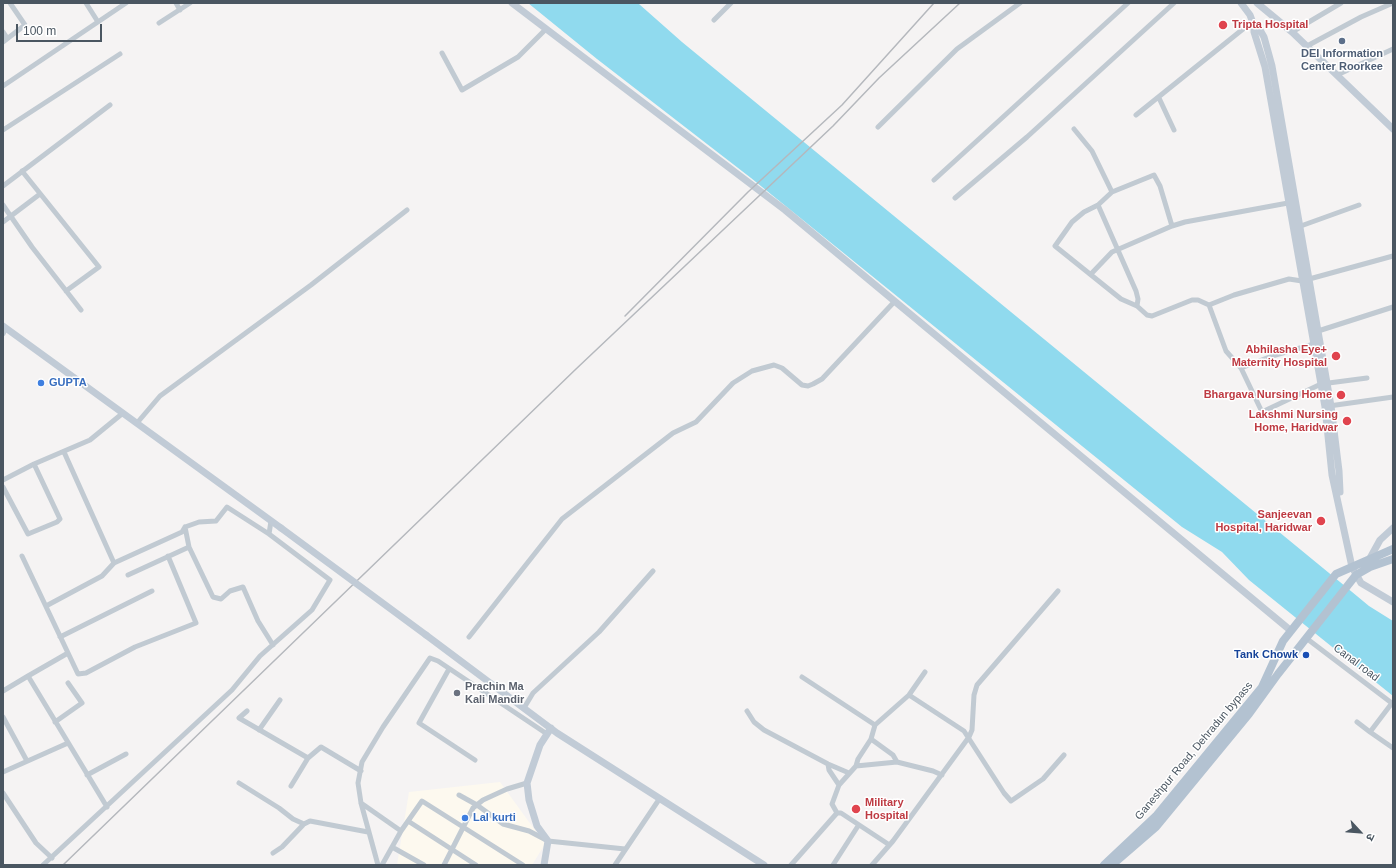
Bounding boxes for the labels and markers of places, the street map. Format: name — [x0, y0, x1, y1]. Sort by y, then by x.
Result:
place label: Tripta Hospital — [1232, 18, 1308, 32]
marker: Tripta Hospital — [1217, 19, 1229, 31]
marker: DEI Information Center Roorkee — [1337, 36, 1347, 46]
place label: DEI Information Center Roorkee — [1301, 47, 1383, 73]
place label: Abhilasha Eye+ Maternity Hospital — [1232, 343, 1327, 369]
marker: Abhilasha Eye+ Maternity Hospital — [1330, 350, 1342, 362]
place label: GUPTA — [49, 376, 87, 390]
marker: GUPTA — [36, 378, 46, 388]
place label: Bhargava Nursing Home — [1204, 388, 1332, 402]
marker: Bhargava Nursing Home — [1335, 389, 1347, 401]
place label: Lakshmi Nursing Home, Haridwar — [1249, 408, 1338, 434]
marker: Lakshmi Nursing Home, Haridwar — [1341, 415, 1353, 427]
place label: Sanjeevan Hospital, Haridwar — [1215, 508, 1312, 534]
marker: Sanjeevan Hospital, Haridwar — [1315, 515, 1327, 527]
place label: Tank Chowk — [1234, 648, 1298, 662]
marker: Tank Chowk — [1301, 650, 1311, 660]
place label: Prachin Ma Kali Mandir — [465, 680, 524, 706]
marker: Prachin Ma Kali Mandir — [452, 688, 462, 698]
place label: Military Hospital — [865, 796, 908, 822]
marker: Military Hospital — [850, 803, 862, 815]
place label: Lal kurti — [473, 811, 516, 825]
marker: Lal kurti — [460, 813, 470, 823]

